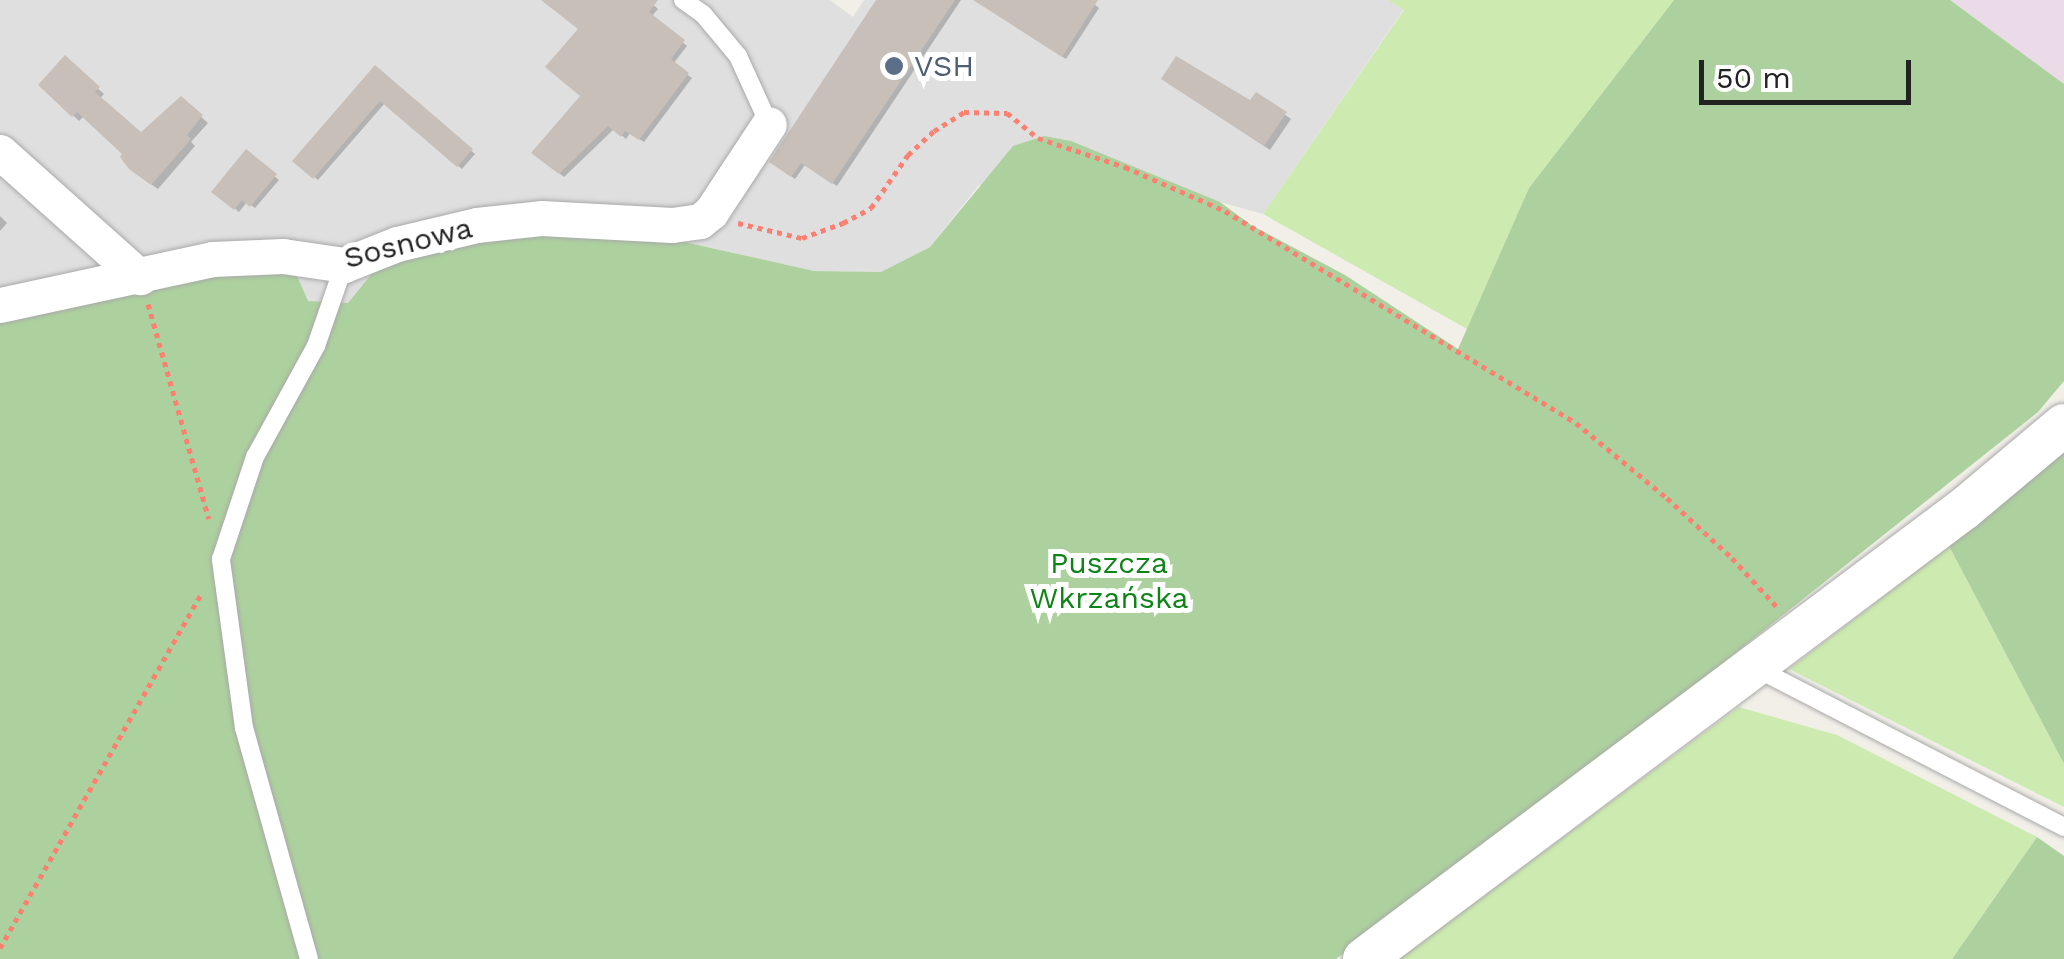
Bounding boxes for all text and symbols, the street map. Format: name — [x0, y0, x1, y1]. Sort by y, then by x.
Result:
scale bar — [1704, 40, 1916, 102]
place label: VSH — [914, 48, 974, 84]
marker: VSH — [883, 55, 905, 77]
text: 50 m — [1716, 60, 1791, 95]
street label: Sosnowa — [340, 210, 476, 276]
park label: Puszcza Wkrzańska — [1029, 545, 1189, 616]

